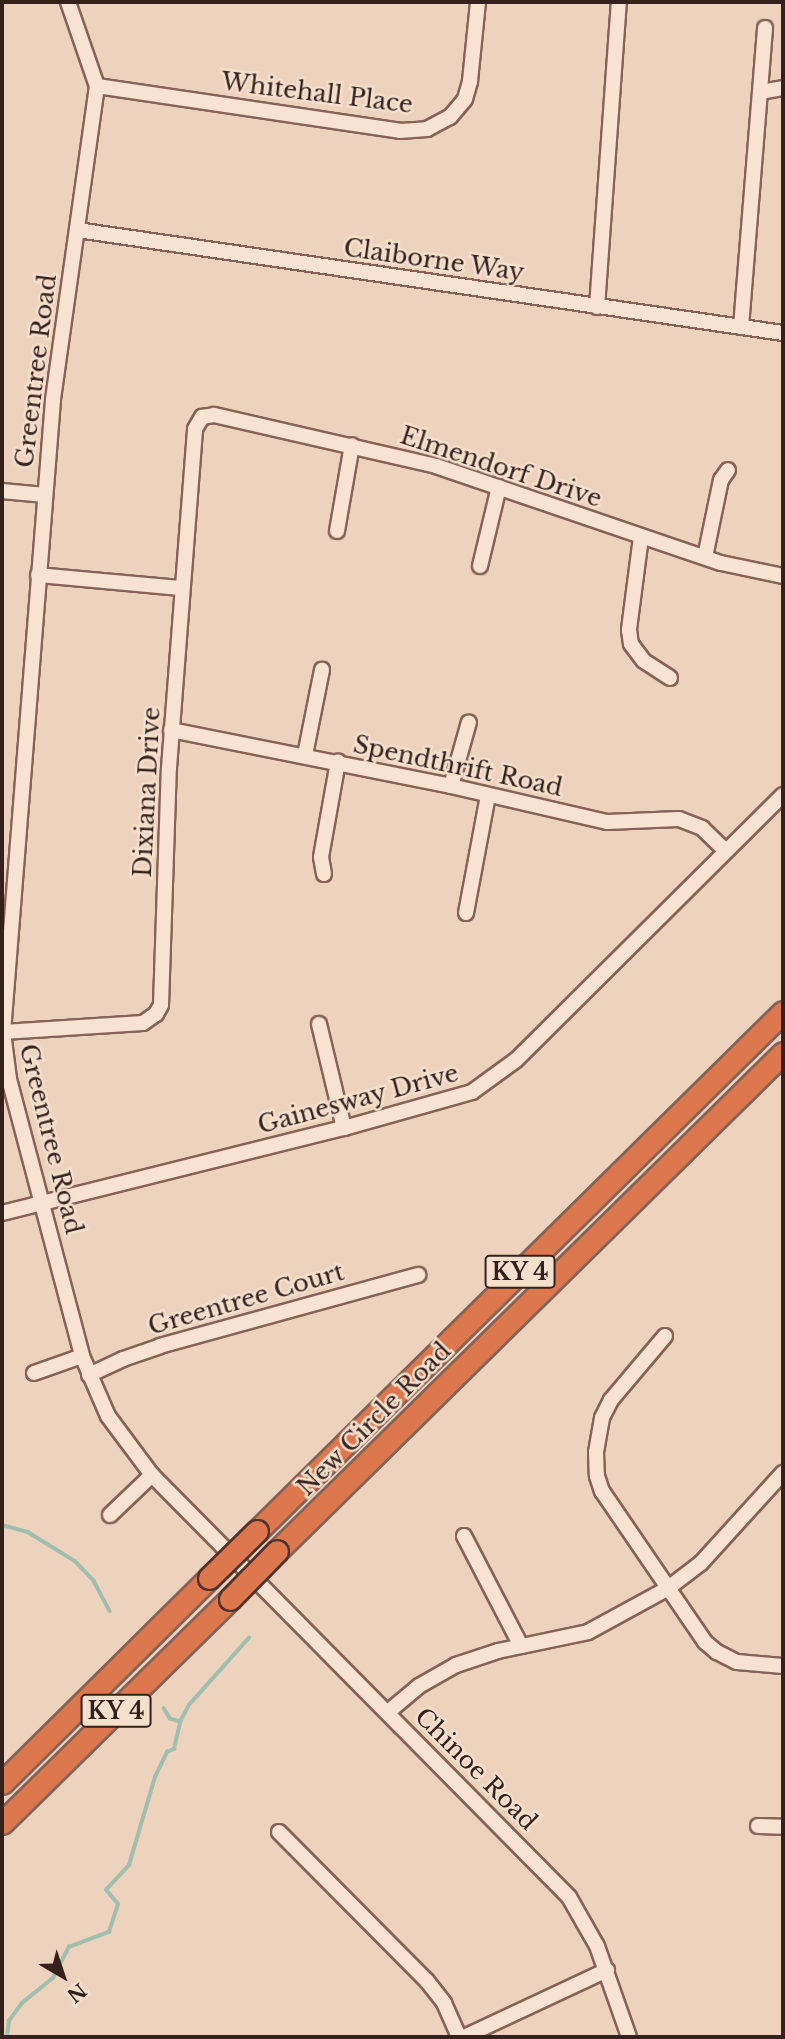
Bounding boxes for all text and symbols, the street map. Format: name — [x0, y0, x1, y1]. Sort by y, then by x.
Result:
street label: Whitehall Place — [220, 67, 414, 119]
street label: Claiborne Way — [341, 233, 527, 287]
street label: Greentree Road — [10, 273, 62, 469]
street label: Elmendorf Drive — [397, 421, 605, 513]
street label: Dixiana Drive — [128, 706, 166, 878]
street label: Spendthrift Road — [351, 730, 565, 802]
street label: Greentree Road — [13, 1041, 89, 1237]
street label: Gainesway Drive — [254, 1058, 462, 1140]
road number: KY 4 — [483, 1252, 557, 1292]
street label: Greentree Court — [145, 1257, 347, 1341]
street label: New Circle Road — [291, 1336, 457, 1502]
road number: KY 4 — [79, 1692, 153, 1730]
street label: Chinoe Road — [409, 1702, 543, 1836]
north arrow — [28, 1941, 98, 2011]
text: N — [62, 1978, 91, 2007]

